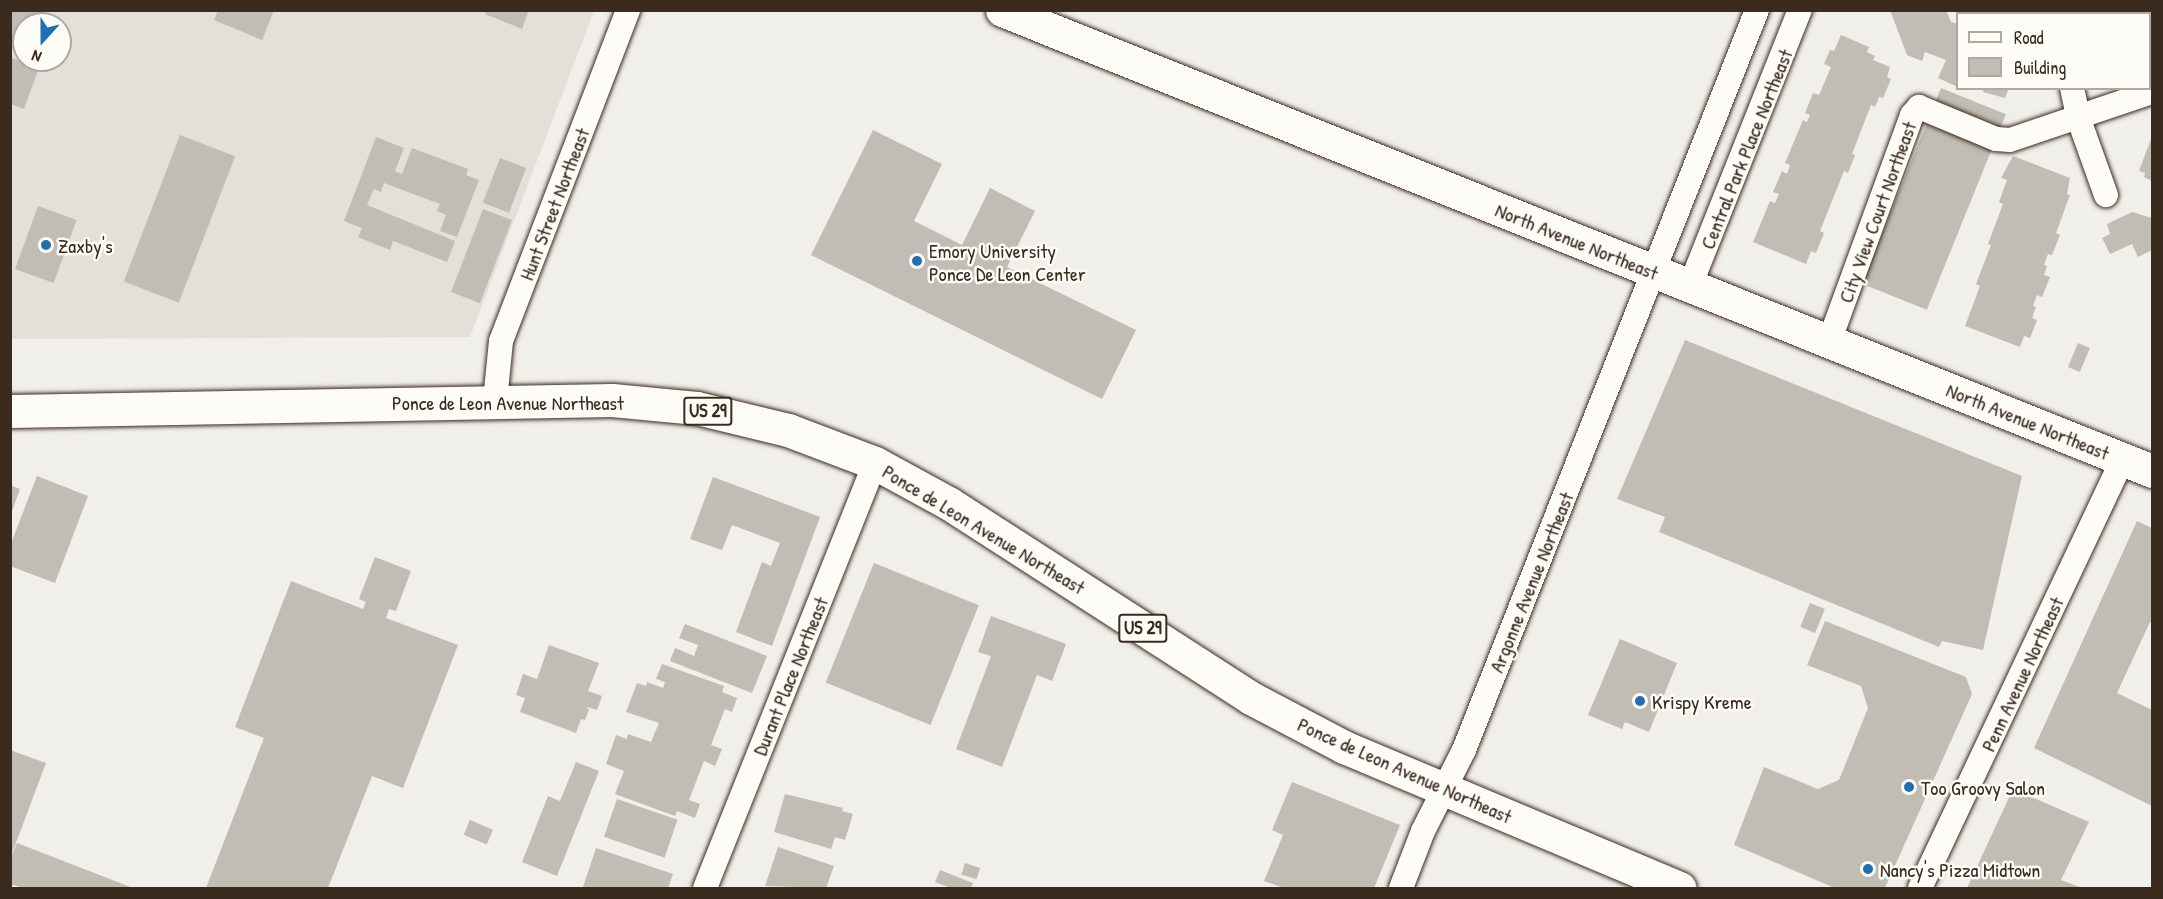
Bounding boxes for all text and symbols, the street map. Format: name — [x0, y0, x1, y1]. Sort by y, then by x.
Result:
north arrow — [12, 12, 72, 72]
legend — [1956, 12, 2151, 90]
text: Road — [2014, 25, 2044, 50]
text: N — [28, 45, 44, 69]
street label: Central Park Place Northeast — [1695, 46, 1797, 252]
text: Building — [2014, 55, 2066, 80]
street label: City View Court Northeast — [1833, 118, 1921, 306]
street label: Hunt Street Northeast — [514, 124, 594, 284]
street label: North Avenue Northeast — [1492, 197, 1662, 285]
place label: Zaxby's — [58, 233, 113, 257]
marker: Zaxby's — [39, 238, 53, 252]
place label: Emory University Ponce De Leon Center — [929, 238, 1086, 285]
marker: Emory University Ponce De Leon Center — [910, 254, 924, 268]
street label: North Avenue Northeast — [1943, 377, 2113, 465]
street label: Ponce de Leon Avenue Northeast — [392, 390, 624, 414]
road number: US 29 — [682, 396, 734, 426]
street label: Ponce de Leon Avenue Northeast — [878, 459, 1090, 599]
street label: Argonne Avenue Northeast — [1484, 488, 1578, 676]
street label: Durant Place Northeast — [747, 593, 833, 759]
street label: Penn Avenue Northeast — [1976, 593, 2068, 755]
road number: US 29 — [1118, 613, 1168, 643]
place label: Krispy Kreme — [1652, 689, 1752, 713]
marker: Krispy Kreme — [1633, 694, 1647, 708]
street label: Ponce de Leon Avenue Northeast — [1294, 712, 1516, 828]
place label: Too Groovy Salon — [1921, 775, 2045, 799]
marker: Too Groovy Salon — [1902, 780, 1916, 794]
place label: Nancy's Pizza Midtown — [1880, 857, 2040, 881]
marker: Nancy's Pizza Midtown — [1861, 862, 1875, 876]

